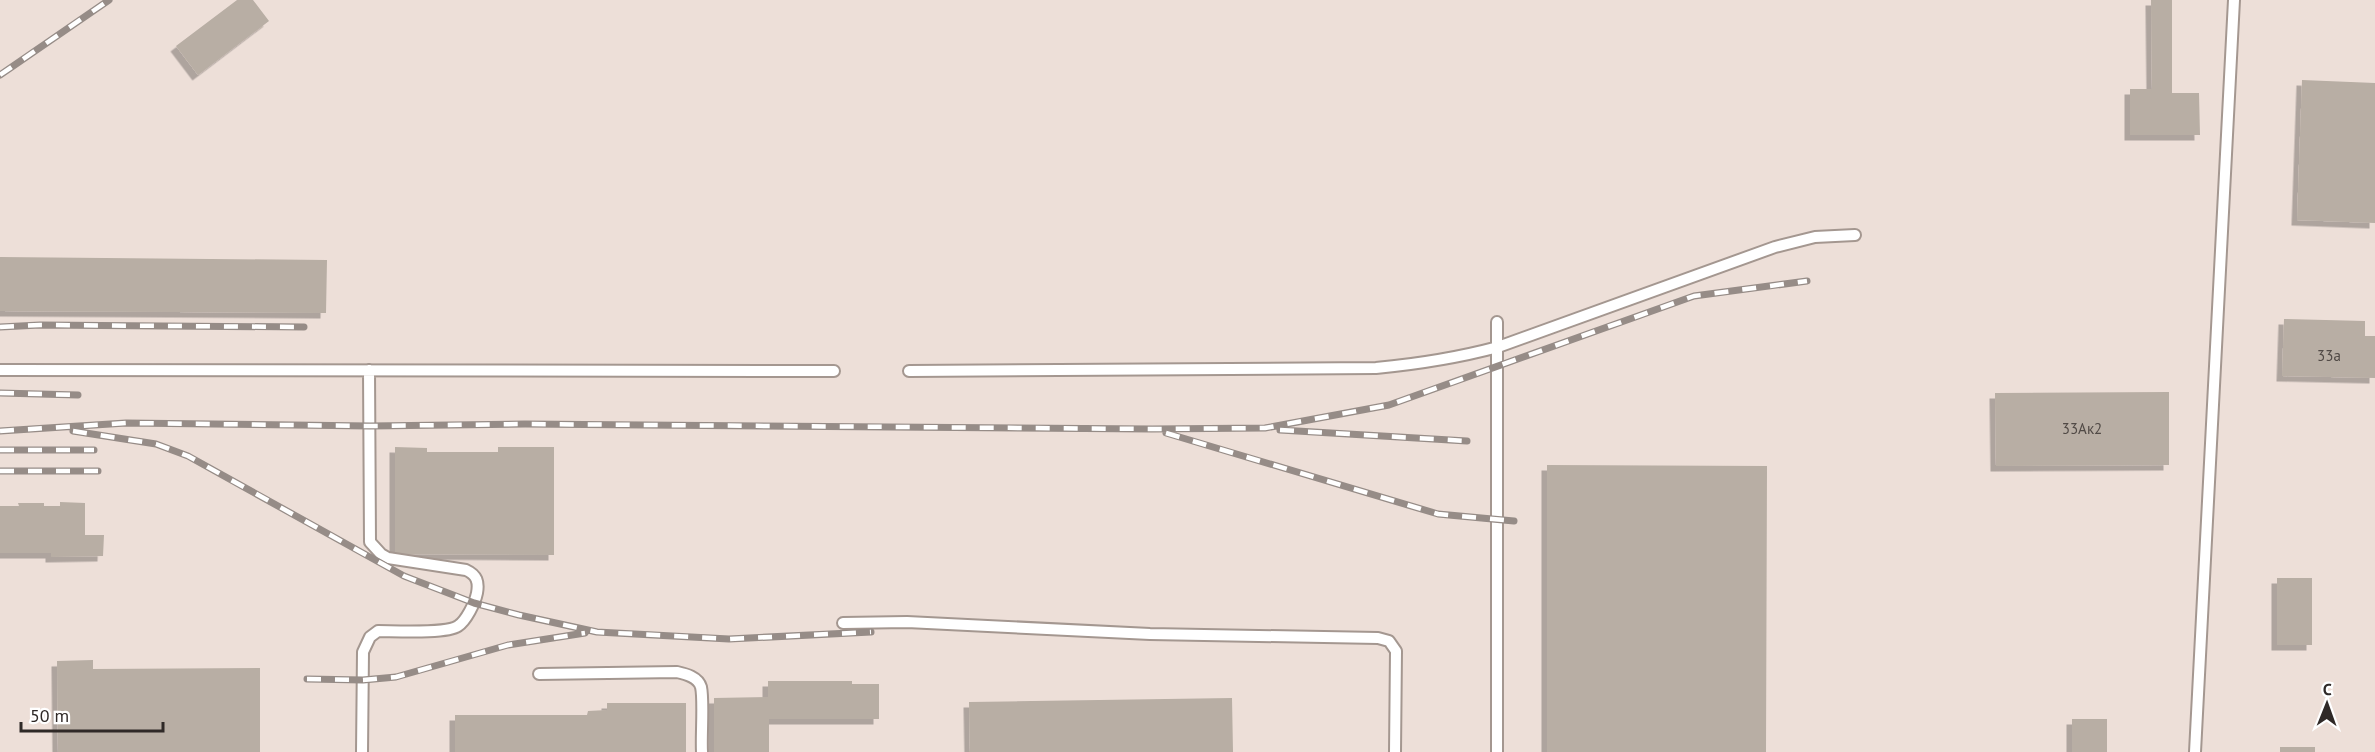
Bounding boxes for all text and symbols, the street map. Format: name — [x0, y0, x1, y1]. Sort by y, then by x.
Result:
house number: 33а — [2317, 346, 2341, 365]
house number: 33Ак2 — [2062, 419, 2102, 438]
north arrow — [2297, 674, 2357, 734]
text: С — [2323, 679, 2332, 699]
scale bar — [21, 695, 164, 733]
text: 50 m — [30, 704, 69, 727]

